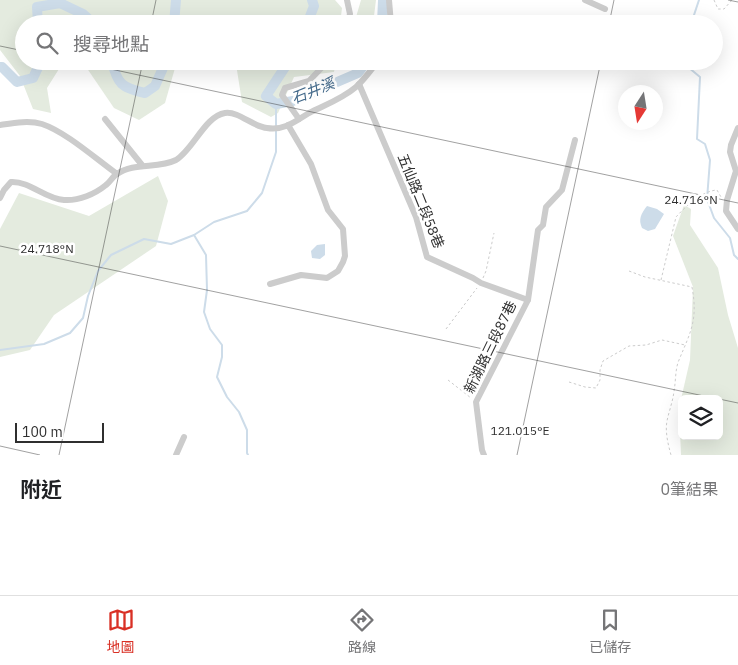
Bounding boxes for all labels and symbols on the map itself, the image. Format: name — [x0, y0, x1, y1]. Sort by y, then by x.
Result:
water label: 石井溪 — [288, 73, 339, 108]
north arrow — [618, 85, 663, 130]
street label: 五仙路二段58巷 — [394, 151, 448, 251]
text: 24.716°N — [664, 192, 718, 207]
text: 24.718°N — [20, 241, 74, 256]
street label: 新湖路三段87巷 — [460, 298, 520, 396]
scale bar — [15, 420, 104, 443]
text: 121.015°E — [490, 423, 550, 438]

